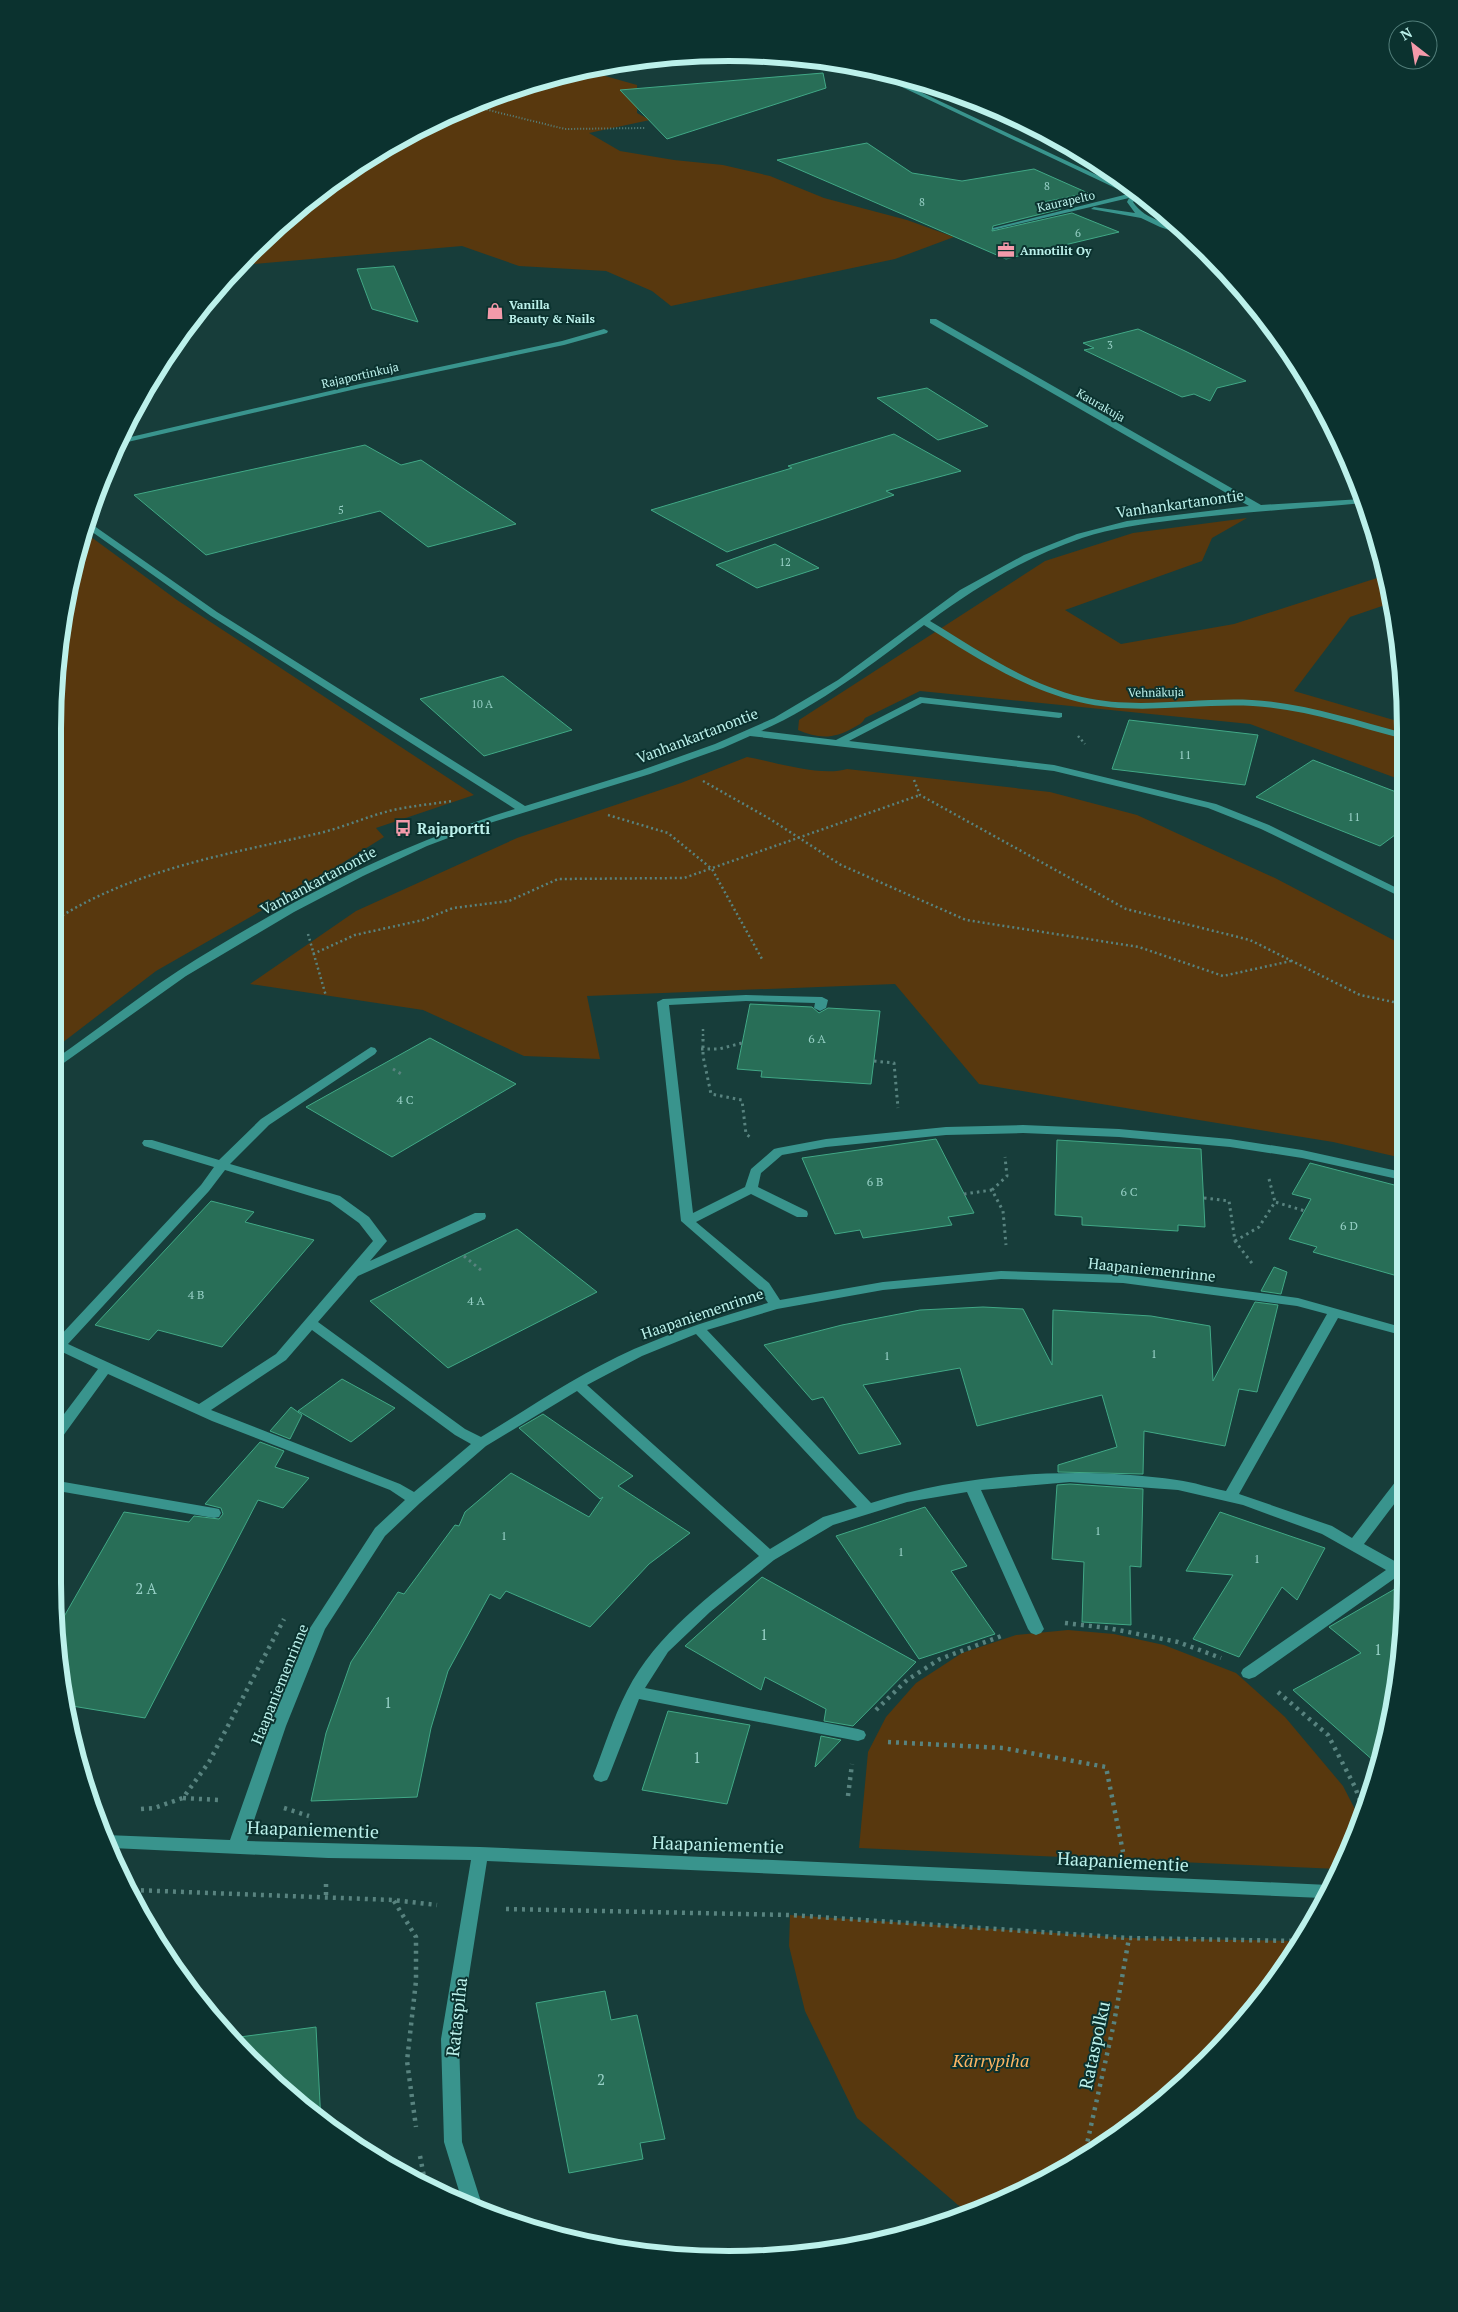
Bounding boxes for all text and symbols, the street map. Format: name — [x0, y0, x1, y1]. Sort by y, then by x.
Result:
north arrow — [1388, 20, 1438, 70]
text: N — [1397, 22, 1416, 44]
house number: 8 — [1044, 179, 1050, 193]
street label: Kaurapelto — [1036, 187, 1097, 215]
house number: 8 — [919, 195, 925, 209]
house number: 6 — [1075, 226, 1081, 240]
office icon: Annotilit Oy — [996, 240, 1016, 260]
place label: Annotilit Oy — [1020, 243, 1092, 258]
place label: Vanilla Beauty & Nails — [509, 297, 595, 326]
shop icon: Vanilla Beauty & Nails — [485, 301, 505, 321]
house number: 3 — [1107, 338, 1113, 352]
street label: Rajaportinkuja — [320, 359, 400, 391]
street label: Kaurakuja — [1074, 385, 1128, 425]
street label: Vanhankartanontie — [1115, 484, 1245, 522]
house number: 5 — [338, 503, 344, 517]
house number: 12 — [779, 555, 791, 569]
street label: Vehnäkuja — [1128, 684, 1184, 700]
house number: 10 A — [471, 697, 493, 711]
street label: Vanhankartanontie — [633, 703, 761, 767]
house number: 11 — [1179, 747, 1191, 762]
house number: 11 — [1348, 809, 1360, 824]
bus stop icon: Rajaportti — [393, 818, 413, 838]
place label: Rajaportti — [417, 818, 490, 838]
street label: Vanhankartanontie — [256, 841, 380, 919]
house number: 6 A — [808, 1031, 826, 1046]
house number: 4 C — [396, 1092, 414, 1107]
house number: 6 B — [867, 1174, 883, 1189]
house number: 6 C — [1120, 1184, 1138, 1199]
house number: 6 D — [1340, 1218, 1358, 1233]
street label: Haapaniemenrinne — [1087, 1252, 1217, 1286]
street label: Haapaniemenrinne — [638, 1283, 766, 1343]
house number: 4 B — [188, 1287, 204, 1302]
house number: 4 A — [467, 1293, 485, 1308]
house number: 1 — [1151, 1346, 1157, 1361]
house number: 1 — [884, 1348, 890, 1363]
house number: 1 — [1095, 1523, 1101, 1538]
house number: 1 — [501, 1528, 507, 1543]
house number: 1 — [898, 1544, 904, 1559]
house number: 1 — [1254, 1551, 1260, 1566]
house number: 2 A — [135, 1578, 158, 1598]
street label: Haapaniemenrinne — [246, 1621, 312, 1747]
house number: 1 — [760, 1624, 768, 1644]
house number: 1 — [1374, 1639, 1382, 1659]
house number: 1 — [384, 1692, 392, 1712]
house number: 1 — [693, 1747, 701, 1767]
street label: Haapaniementie — [247, 1815, 379, 1843]
street label: Haapaniementie — [652, 1830, 784, 1858]
street label: Haapaniementie — [1056, 1846, 1190, 1876]
street label: Rataspiha — [440, 1976, 472, 2058]
street label: Rataspolku — [1073, 1999, 1115, 2091]
park label: Kärrypiha — [952, 2048, 1029, 2072]
house number: 2 — [597, 2069, 605, 2089]

